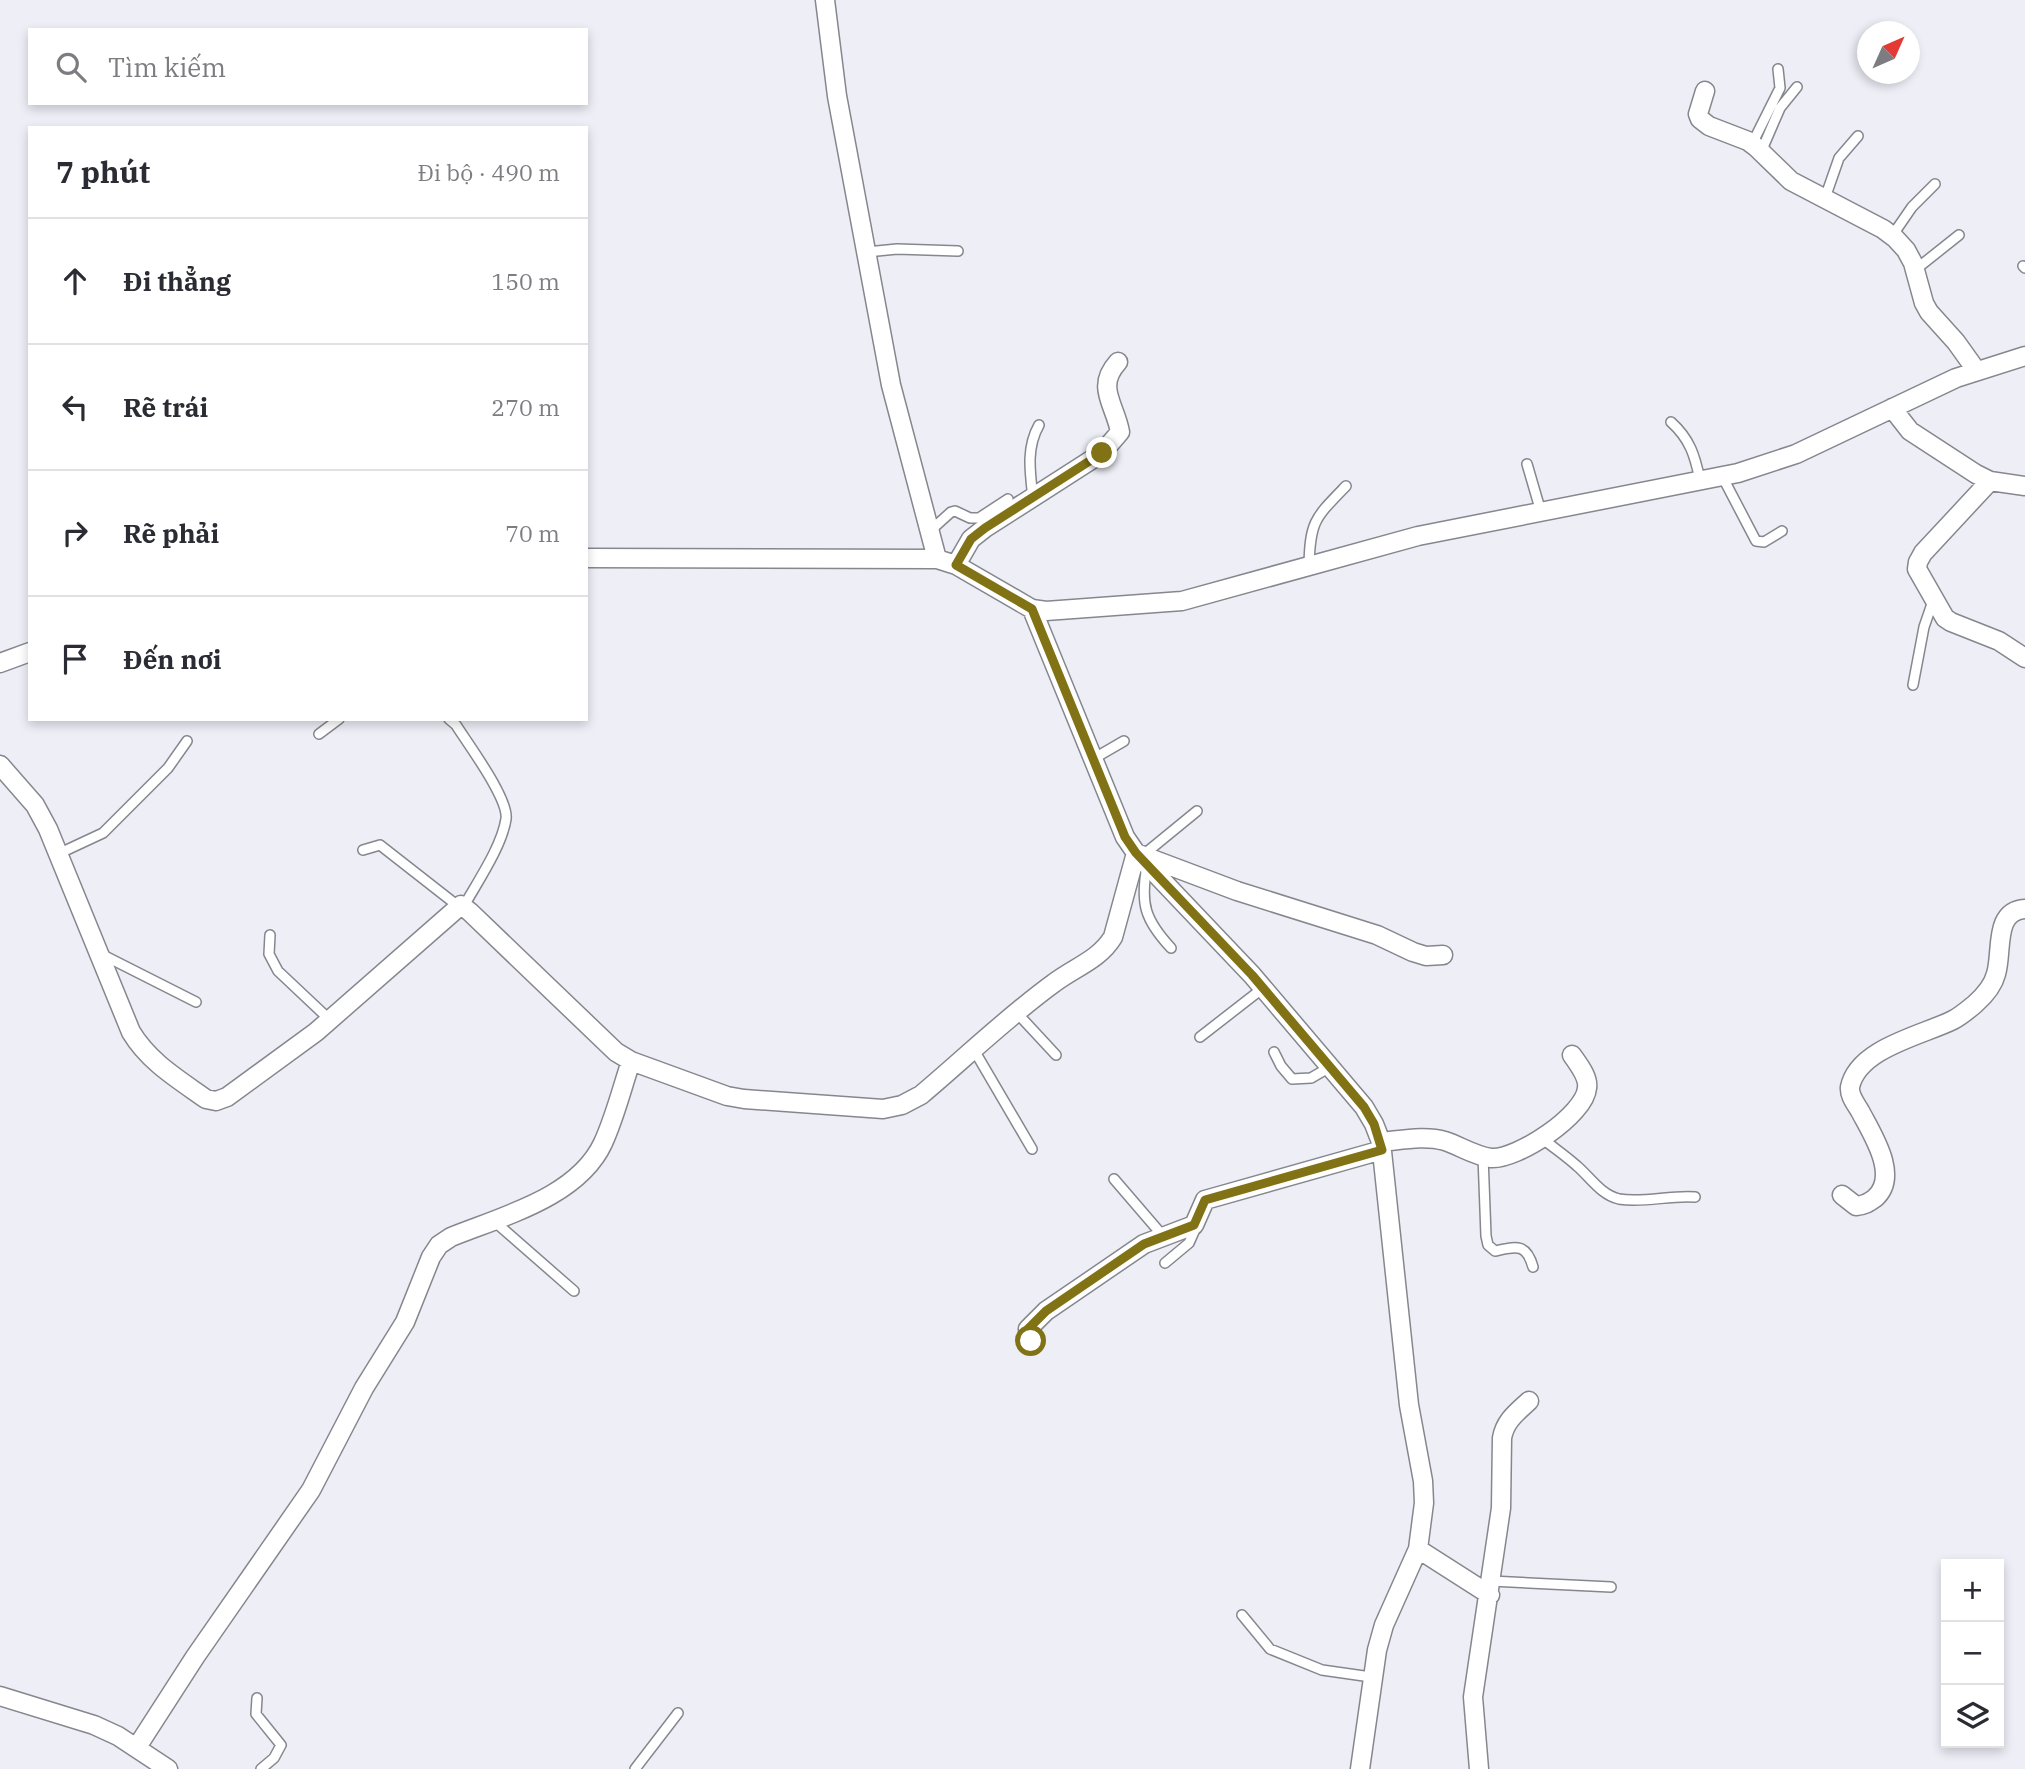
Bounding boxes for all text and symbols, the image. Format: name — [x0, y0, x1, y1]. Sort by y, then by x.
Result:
north arrow — [1857, 21, 1920, 84]
search box — [28, 28, 588, 105]
icon: search — [52, 48, 90, 86]
text: Tìm kiếm — [108, 50, 226, 84]
text: 7 phút — [56, 152, 150, 191]
text: Đi bộ · 490 m — [417, 157, 560, 187]
icon: ahead — [56, 262, 94, 300]
text: Đi thẳng — [123, 264, 231, 298]
text: 150 m — [491, 266, 560, 296]
icon: left — [56, 388, 94, 426]
text: Rẽ trái — [123, 390, 208, 424]
text: 270 m — [491, 392, 560, 422]
route end — [1086, 437, 1117, 468]
icon: right — [56, 514, 94, 552]
text: Rẽ phải — [123, 516, 219, 550]
text: 70 m — [505, 518, 560, 548]
icon: arrive — [56, 640, 94, 678]
text: Đến nơi — [123, 642, 222, 676]
route start — [1015, 1325, 1046, 1356]
map controls — [1941, 1559, 2004, 1748]
button: + — [1941, 1559, 2004, 1622]
button: − — [1941, 1622, 2004, 1685]
button: layers — [1941, 1685, 2004, 1748]

